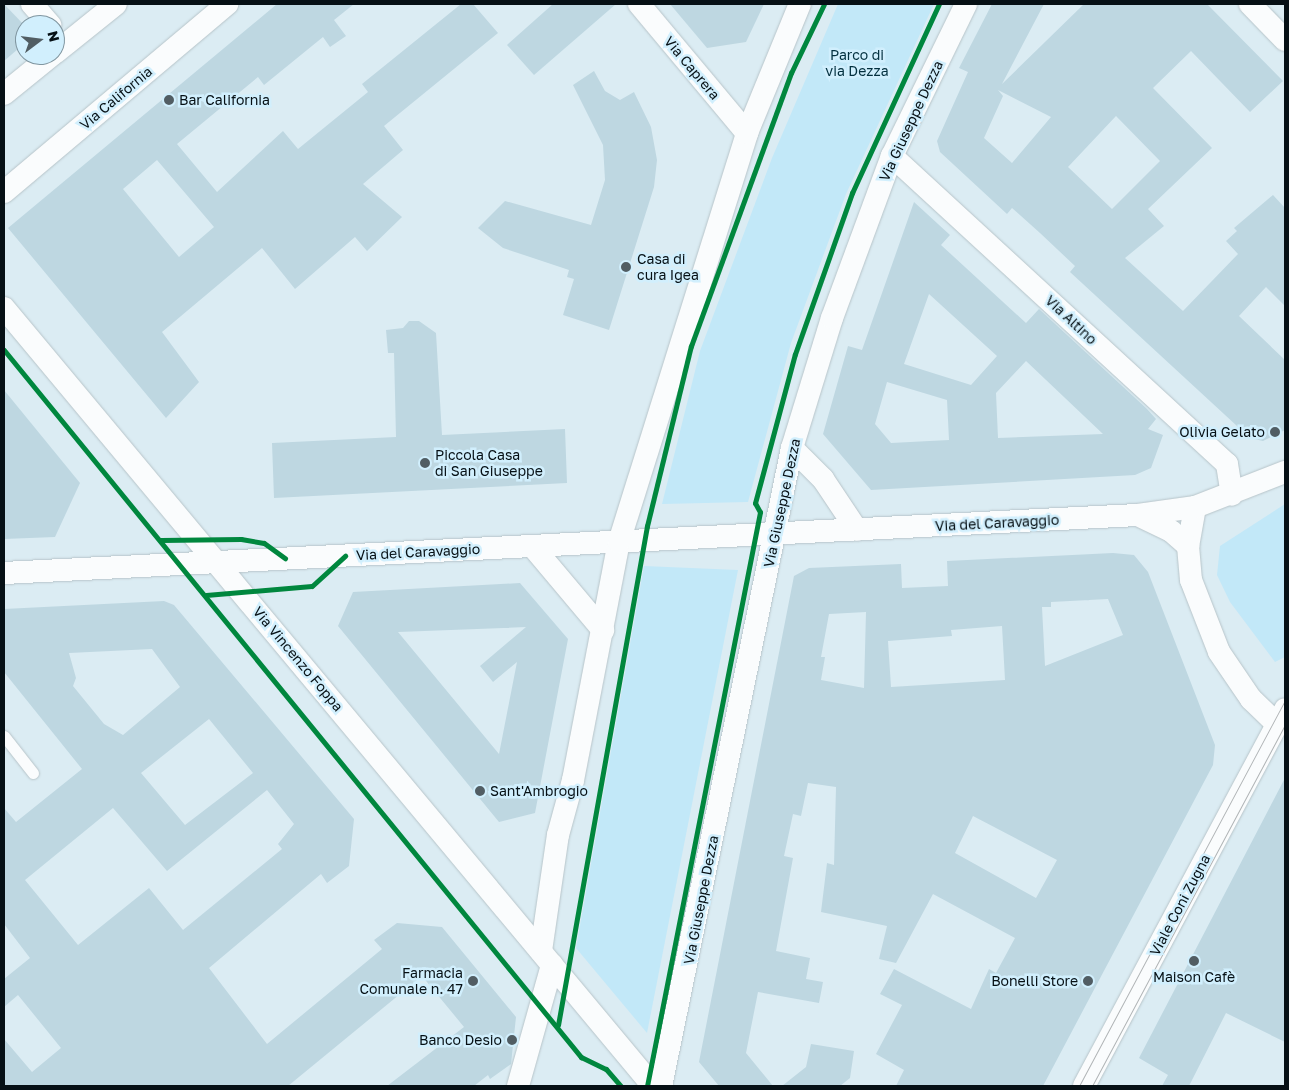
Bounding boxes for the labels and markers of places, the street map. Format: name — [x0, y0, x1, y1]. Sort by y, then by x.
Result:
place label: Bar California — [179, 92, 270, 108]
marker: Bar California — [163, 94, 175, 106]
place label: Casa di cura Igea — [637, 251, 699, 284]
marker: Casa di cura Igea — [619, 260, 633, 274]
place label: Olivia Gelato — [1179, 424, 1265, 440]
marker: Olivia Gelato — [1269, 426, 1281, 438]
place label: Piccola Casa di San Giuseppe — [435, 447, 543, 480]
marker: Piccola Casa di San Giuseppe — [419, 457, 431, 469]
place label: Sant'Ambrogio — [490, 783, 588, 799]
marker: Sant'Ambrogio — [474, 785, 486, 797]
marker: Maison Cafè — [1188, 955, 1200, 967]
place label: Farmacia Comunale n. 47 — [359, 965, 463, 998]
place label: Maison Cafè — [1153, 969, 1235, 985]
place label: Bonelli Store — [991, 973, 1078, 989]
marker: Farmacia Comunale n. 47 — [467, 975, 479, 987]
marker: Bonelli Store — [1082, 975, 1094, 987]
place label: Banco Desio — [419, 1032, 502, 1048]
marker: Banco Desio — [506, 1034, 518, 1046]

